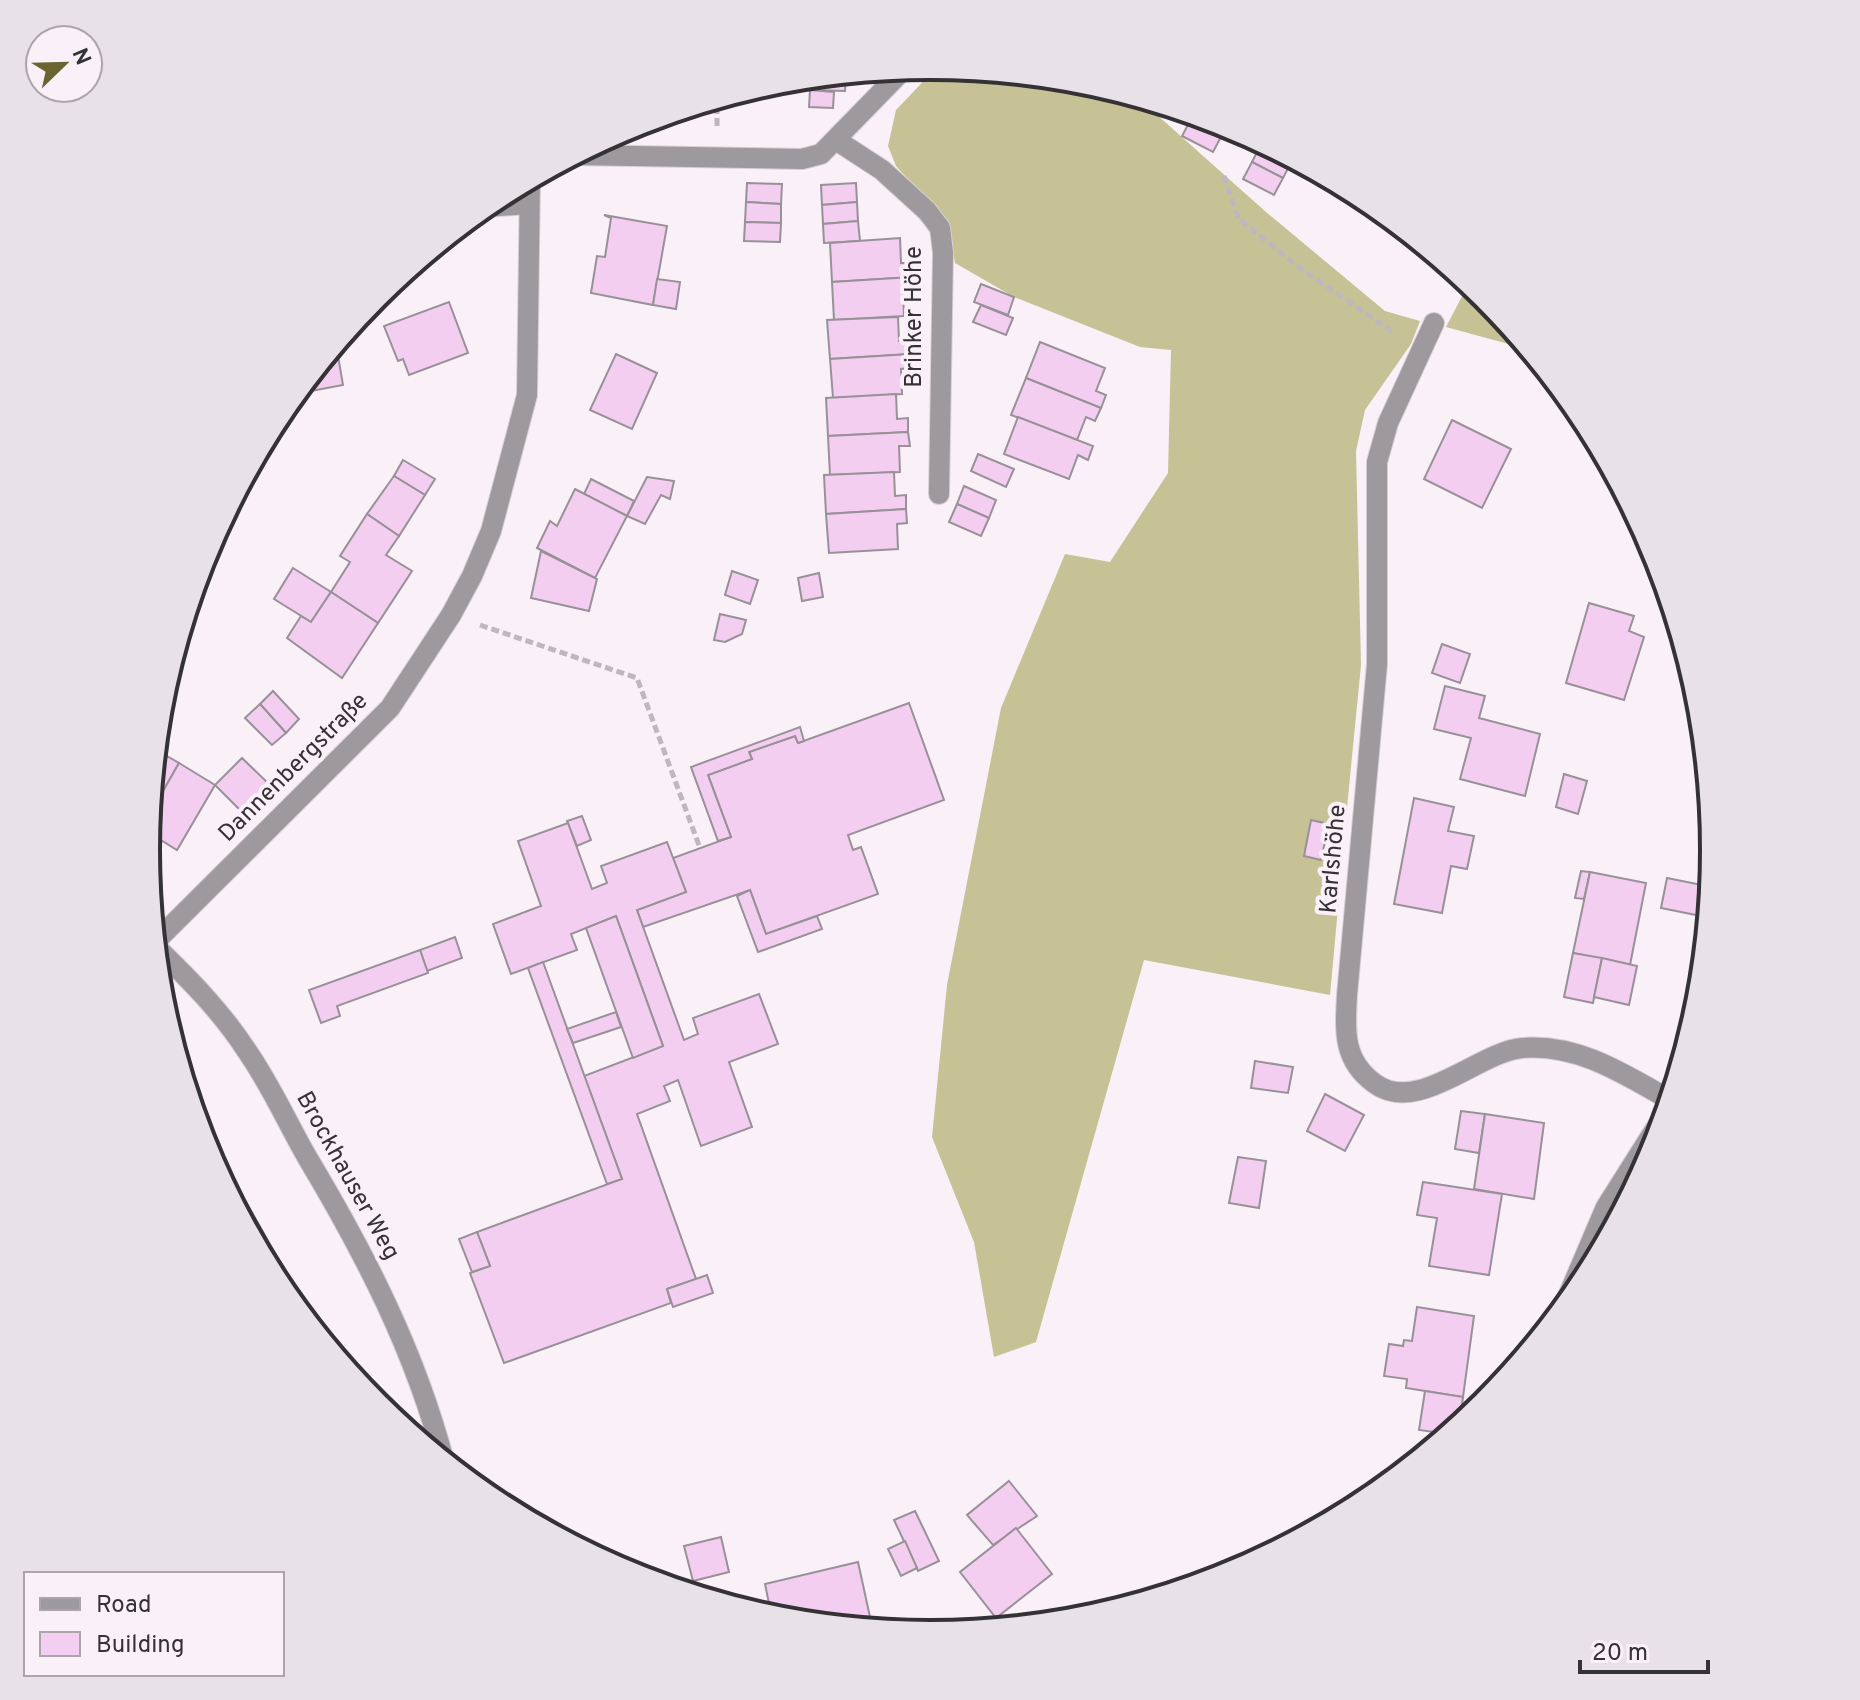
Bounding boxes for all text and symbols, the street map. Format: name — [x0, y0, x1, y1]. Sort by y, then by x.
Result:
north arrow — [24, 24, 104, 104]
text: N — [65, 45, 96, 70]
street label: Brinker Höhe — [900, 246, 930, 388]
street label: Dannenbergstraße — [213, 687, 375, 849]
street label: Karlshöhe — [1314, 803, 1354, 915]
street label: Brockhauser Weg — [288, 1087, 406, 1265]
legend — [24, 1572, 284, 1676]
text: Road — [96, 1591, 152, 1621]
scale bar — [1580, 1624, 1708, 1674]
text: Building — [96, 1631, 185, 1661]
text: 20 m — [1592, 1639, 1648, 1669]

